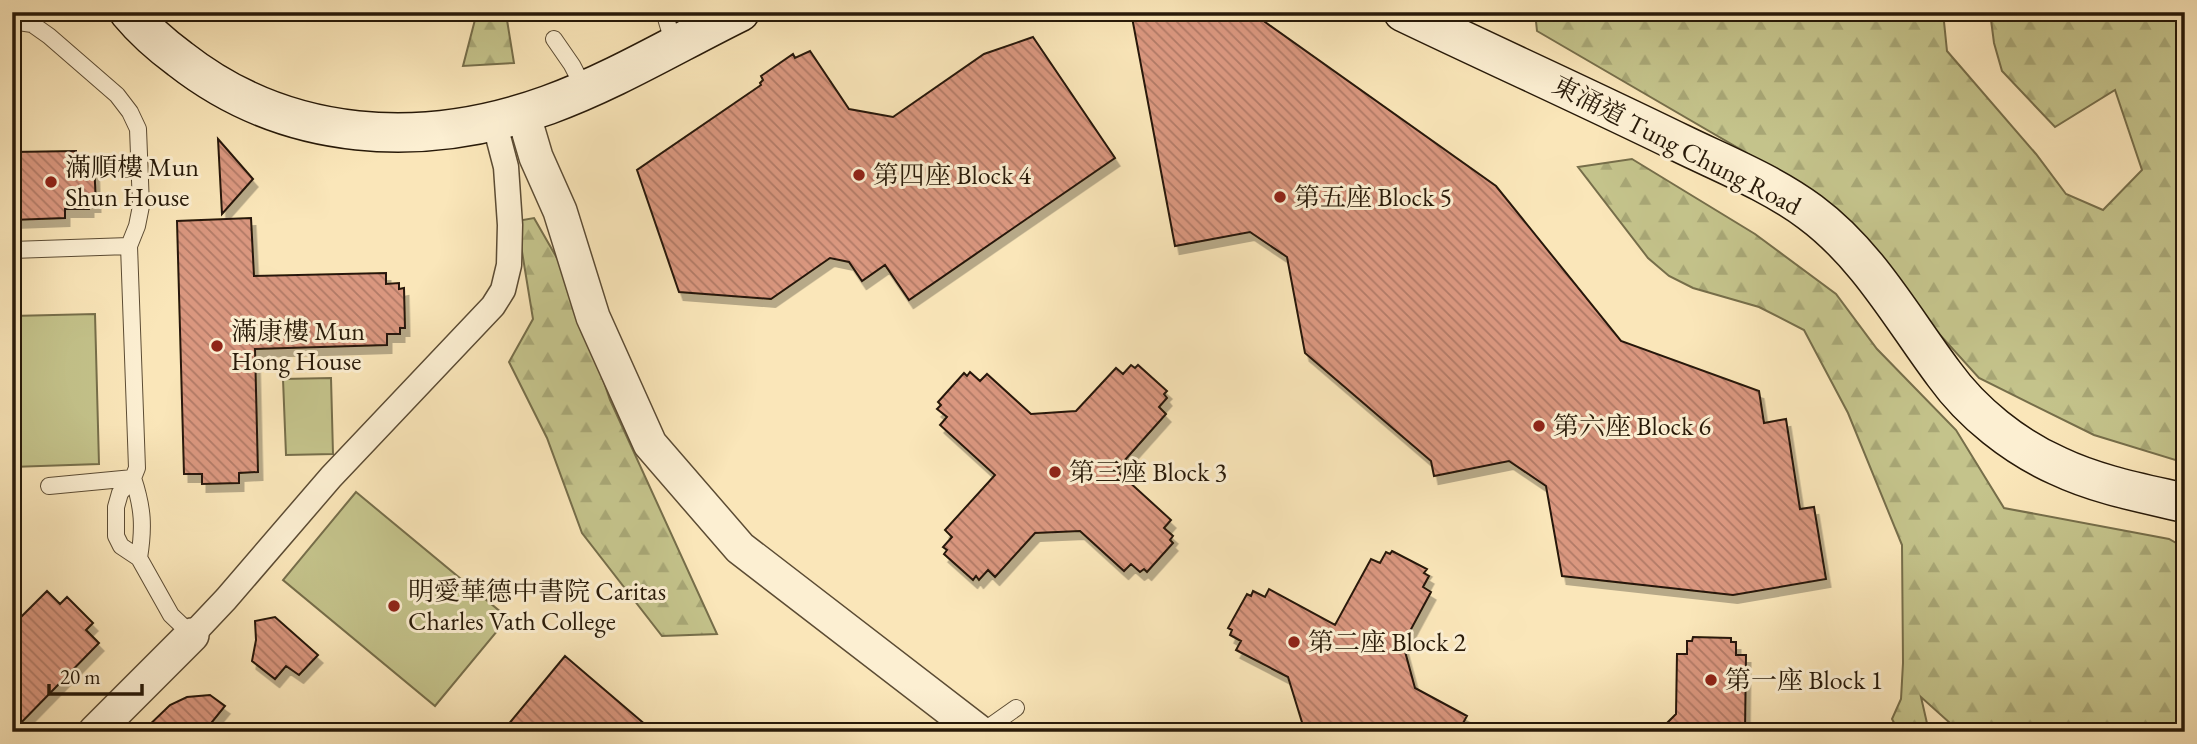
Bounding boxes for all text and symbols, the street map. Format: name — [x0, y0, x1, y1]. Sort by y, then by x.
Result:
street label: 東涌道 Tung Chung Road — [1547, 67, 1808, 223]
place label: 滿順樓 Mun Shun House — [65, 150, 199, 214]
place label: 第四座 Block 4 — [873, 158, 1032, 192]
marker: 第四座 Block 4 — [851, 167, 867, 183]
marker: 滿順樓 Mun Shun House — [43, 174, 59, 190]
place label: 第五座 Block 5 — [1294, 180, 1452, 214]
marker: 第五座 Block 5 — [1272, 189, 1288, 205]
place label: 滿康樓 Mun Hong House — [231, 314, 365, 378]
marker: 滿康樓 Mun Hong House — [209, 338, 225, 354]
place label: 第六座 Block 6 — [1553, 409, 1711, 443]
marker: 第六座 Block 6 — [1531, 418, 1547, 434]
place label: 第三座 Block 3 — [1069, 455, 1227, 489]
marker: 第三座 Block 3 — [1047, 464, 1063, 480]
place label: 明愛華德中書院 Caritas Charles Vath College — [408, 574, 666, 638]
marker: 明愛華德中書院 Caritas Charles Vath College — [386, 598, 402, 614]
place label: 第二座 Block 2 — [1308, 625, 1467, 659]
marker: 第二座 Block 2 — [1286, 634, 1302, 650]
scale bar — [49, 653, 142, 697]
text: 20 m — [60, 663, 101, 690]
place label: 第一座 Block 1 — [1725, 663, 1883, 697]
marker: 第一座 Block 1 — [1703, 672, 1719, 688]

